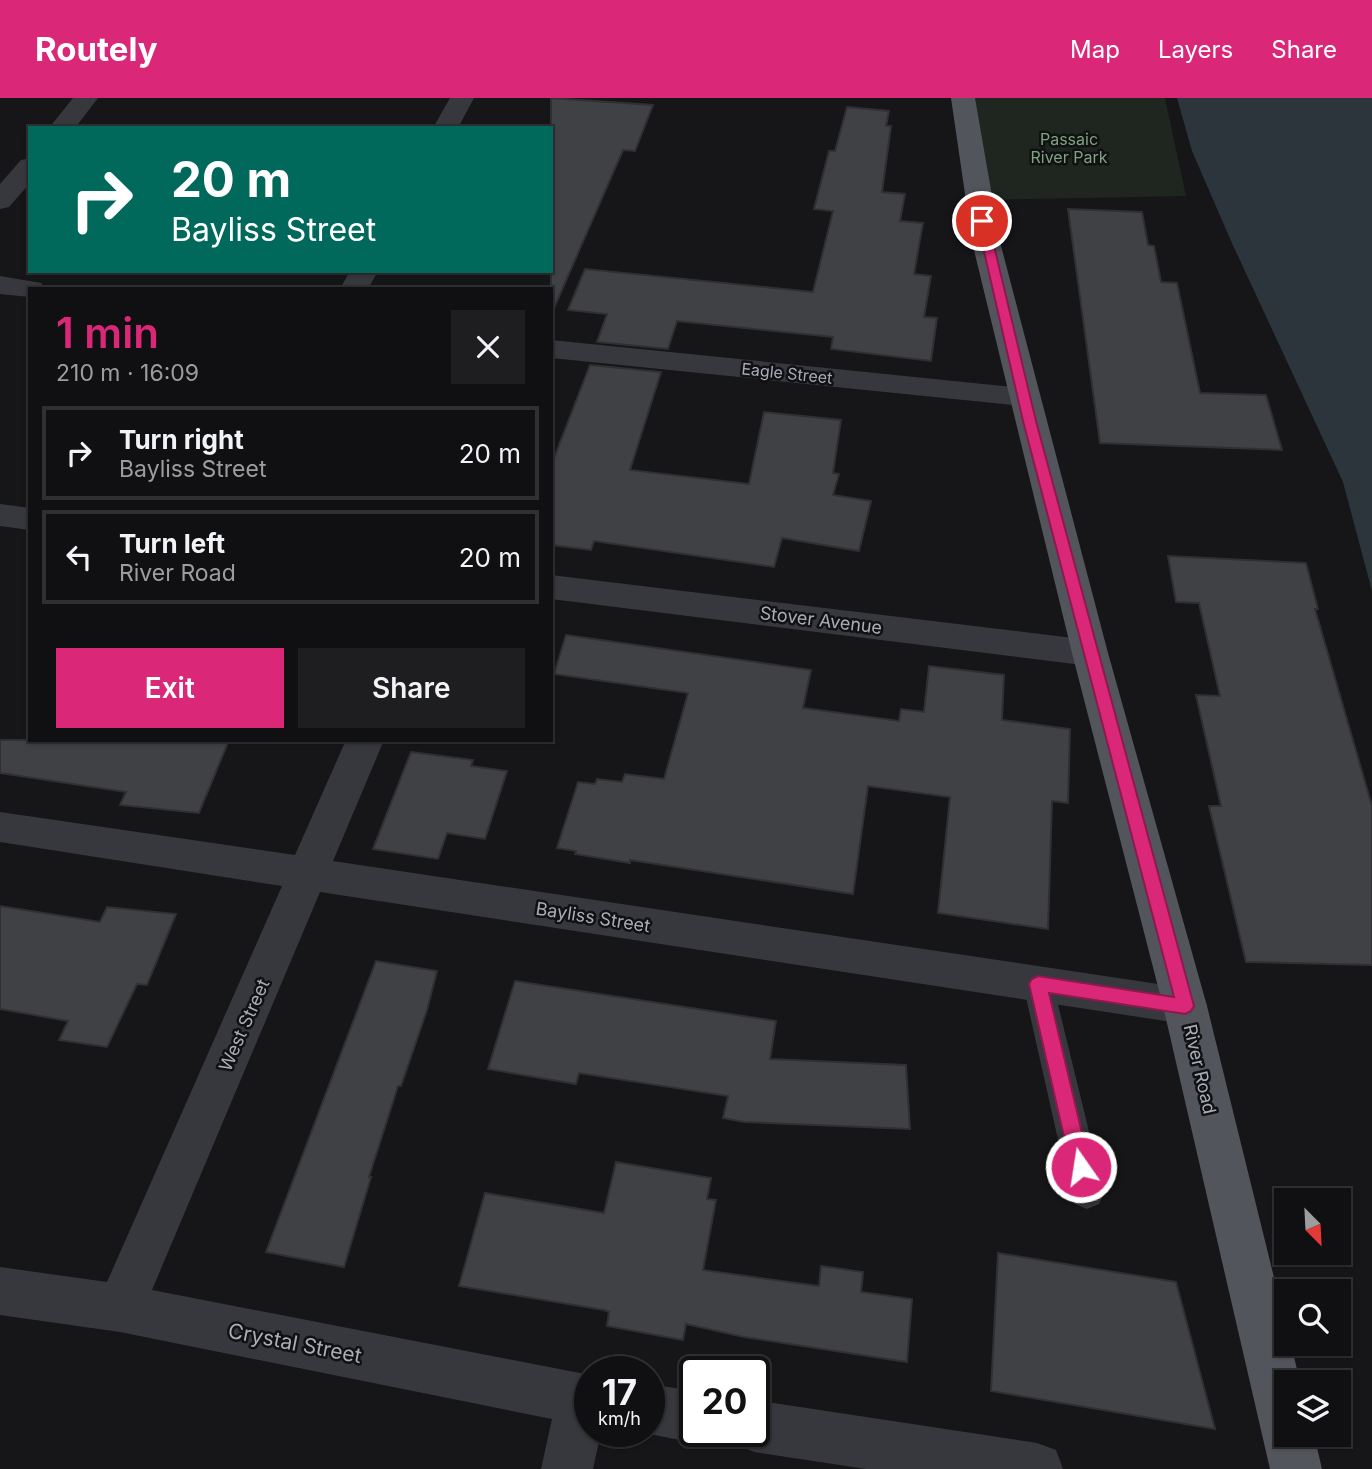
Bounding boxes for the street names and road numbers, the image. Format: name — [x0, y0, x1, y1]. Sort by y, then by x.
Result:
street label: Eagle Street — [741, 358, 833, 388]
street label: Stover Avenue — [759, 602, 883, 638]
street label: Bayliss Street — [534, 898, 652, 936]
street label: West Street — [214, 976, 274, 1074]
street label: River Road — [1179, 1022, 1221, 1116]
street label: Crystal Street — [226, 1318, 364, 1368]

